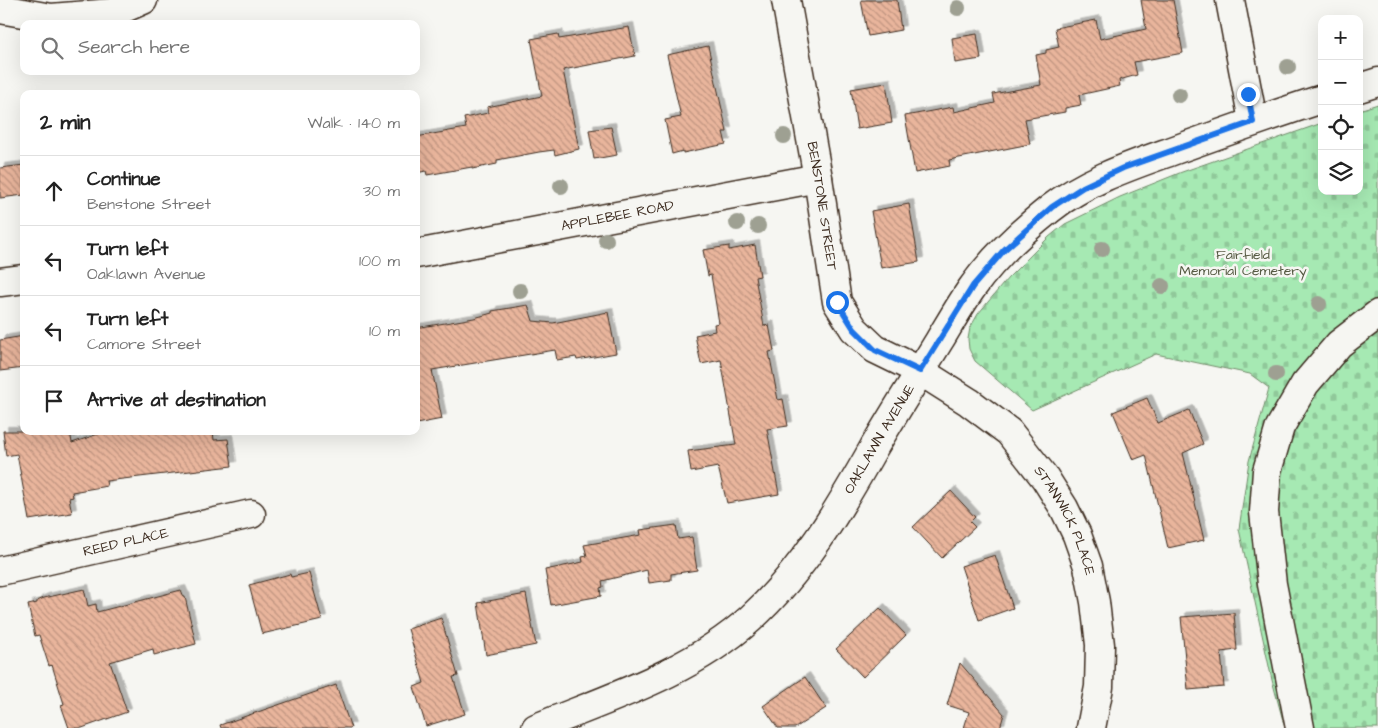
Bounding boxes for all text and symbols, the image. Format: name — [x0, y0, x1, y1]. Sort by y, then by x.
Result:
map controls — [1318, 15, 1363, 195]
button: + — [1318, 15, 1363, 60]
search box — [20, 20, 420, 75]
icon: search — [38, 34, 66, 62]
text: Search here — [78, 34, 190, 61]
button: − — [1318, 60, 1363, 105]
route end — [1237, 83, 1260, 106]
button: locate — [1318, 105, 1363, 150]
text: 2 min — [40, 108, 90, 137]
text: Walk · 140 m — [308, 112, 400, 134]
street label: BENSTONE STREET — [802, 140, 842, 272]
button: layers — [1318, 150, 1363, 195]
text: Continue — [87, 166, 161, 193]
icon: ahead — [40, 177, 68, 205]
text: 30 m — [363, 180, 400, 202]
text: Benstone Street — [87, 193, 211, 215]
street label: APPLEBEE ROAD — [559, 195, 676, 236]
text: Turn left — [87, 236, 168, 263]
park label: Fairfield Memorial Cemetery — [1179, 245, 1307, 281]
icon: left — [40, 247, 68, 275]
text: 100 m — [359, 250, 400, 272]
text: Oaklawn Avenue — [87, 263, 206, 285]
route start — [826, 291, 849, 314]
text: Turn left — [87, 306, 168, 333]
icon: left — [40, 317, 68, 345]
text: 10 m — [369, 320, 400, 342]
text: Camore Street — [87, 333, 201, 355]
street label: OAKLAWN AVENUE — [839, 380, 920, 498]
icon: arrive — [40, 387, 68, 415]
text: Arrive at destination — [87, 387, 266, 414]
street label: STANWICK PLACE — [1029, 462, 1100, 578]
street label: REED PLACE — [81, 523, 171, 562]

